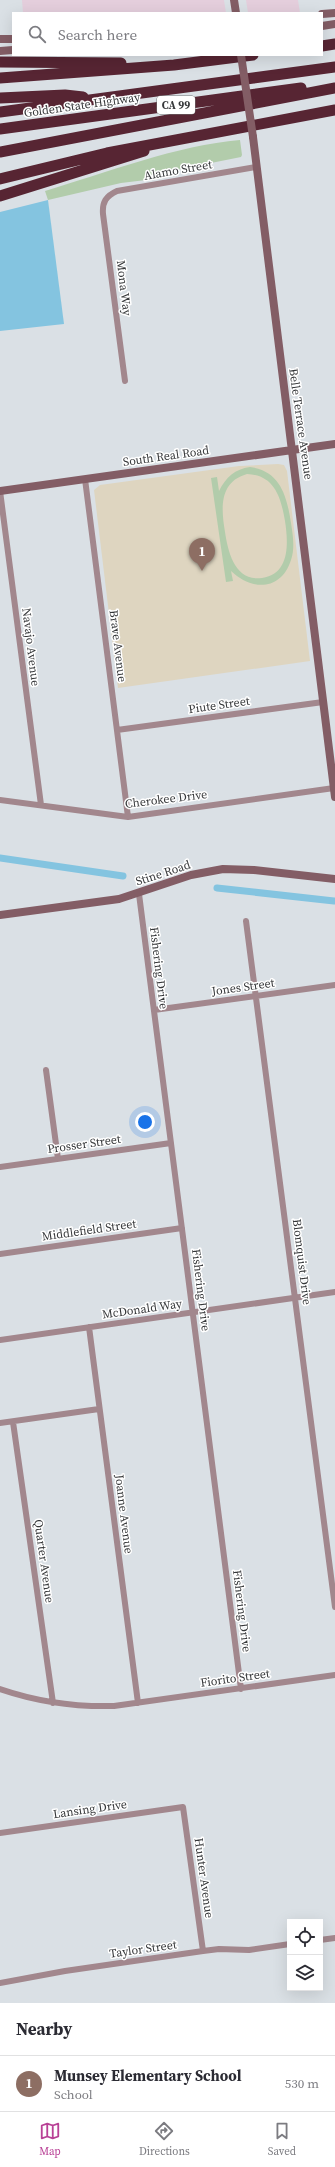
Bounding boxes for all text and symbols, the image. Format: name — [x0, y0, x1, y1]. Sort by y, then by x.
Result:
search box — [12, 12, 323, 56]
icon: search — [26, 23, 48, 45]
text: Search here — [58, 24, 137, 45]
street label: Golden State Highway — [23, 89, 142, 121]
road number: CA 99 — [157, 96, 195, 114]
street label: Alamo Street — [143, 156, 213, 184]
street label: Mona Way — [113, 259, 135, 318]
street label: Belle Terrace Avenue — [285, 367, 317, 481]
street label: South Real Road — [122, 442, 210, 470]
pin: 1 — [189, 538, 215, 571]
street label: Navajo Avenue — [18, 607, 44, 687]
street label: Brave Avenue — [106, 609, 130, 683]
street label: Piute Street — [187, 693, 251, 717]
street label: Cherokee Drive — [124, 786, 208, 812]
street label: Stine Road — [133, 857, 193, 889]
street label: Fishering Drive — [146, 926, 172, 1010]
street label: Jones Street — [210, 975, 276, 999]
your location — [135, 1112, 155, 1132]
street label: Prosser Street — [46, 1131, 122, 1157]
street label: Middlefield Street — [41, 1215, 137, 1245]
street label: Blomquist Drive — [289, 1218, 315, 1306]
street label: Fishering Drive — [188, 1248, 214, 1332]
street label: McDonald Way — [101, 1295, 184, 1323]
street label: Joanne Avenue — [111, 1472, 137, 1555]
street label: Quarter Avenue — [30, 1518, 58, 1604]
street label: Fishering Drive — [229, 1569, 255, 1653]
street label: Fiorito Street — [199, 1665, 271, 1691]
street label: Lansing Drive — [52, 1796, 128, 1822]
street label: Hunter Avenue — [190, 1837, 218, 1919]
map controls — [287, 1919, 323, 1991]
button: locate — [287, 1919, 323, 1955]
street label: Taylor Street — [108, 1936, 178, 1962]
button: layers — [287, 1955, 323, 1991]
text: Nearby — [16, 2017, 72, 2041]
text: Munsey Elementary School — [54, 2065, 242, 2086]
text: 1 — [25, 2075, 33, 2092]
text: 530 m — [285, 2075, 319, 2092]
text: School — [54, 2086, 93, 2103]
tab: Map — [39, 2120, 61, 2159]
tab: Directions — [139, 2120, 190, 2159]
tab: Saved — [268, 2120, 296, 2159]

